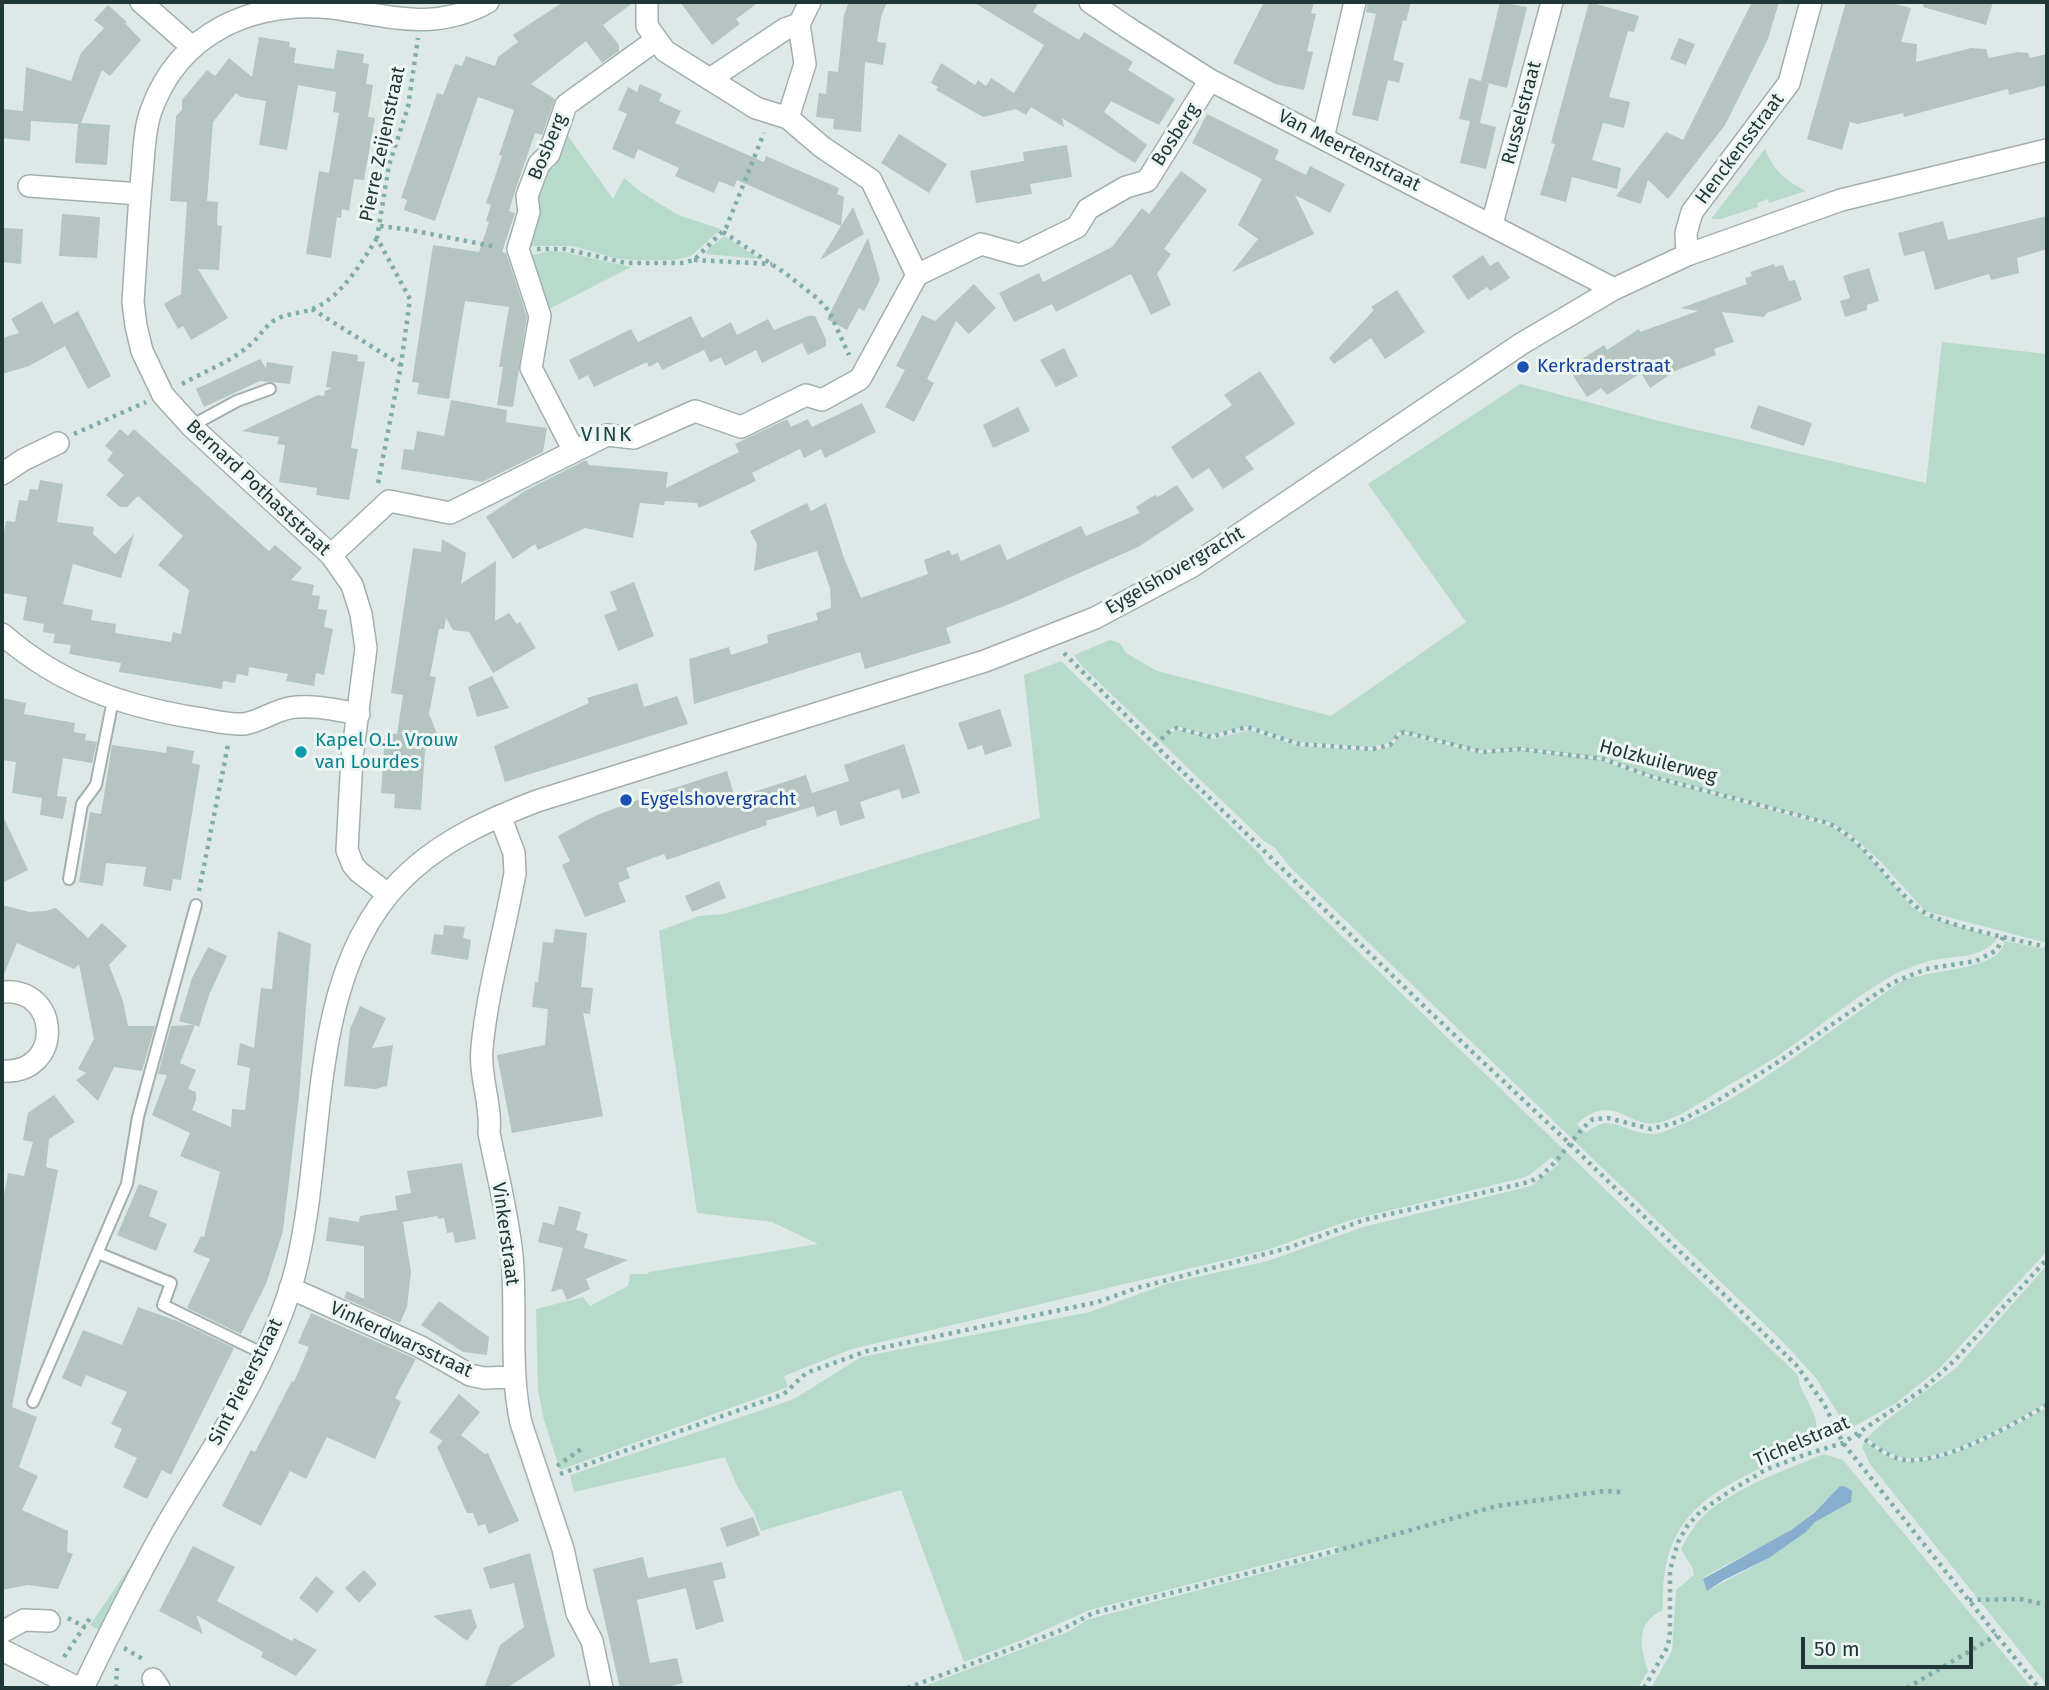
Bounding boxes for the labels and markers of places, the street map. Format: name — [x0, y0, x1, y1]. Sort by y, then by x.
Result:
place label: Kerkraderstraat — [1537, 356, 1671, 378]
marker: Kerkraderstraat — [1515, 359, 1531, 375]
place label: Kapel O.L. Vrouw van Lourdes — [315, 730, 458, 774]
marker: Kapel O.L. Vrouw van Lourdes — [293, 744, 309, 760]
place label: Eygelshovergracht — [640, 789, 796, 811]
marker: Eygelshovergracht — [618, 792, 634, 808]

